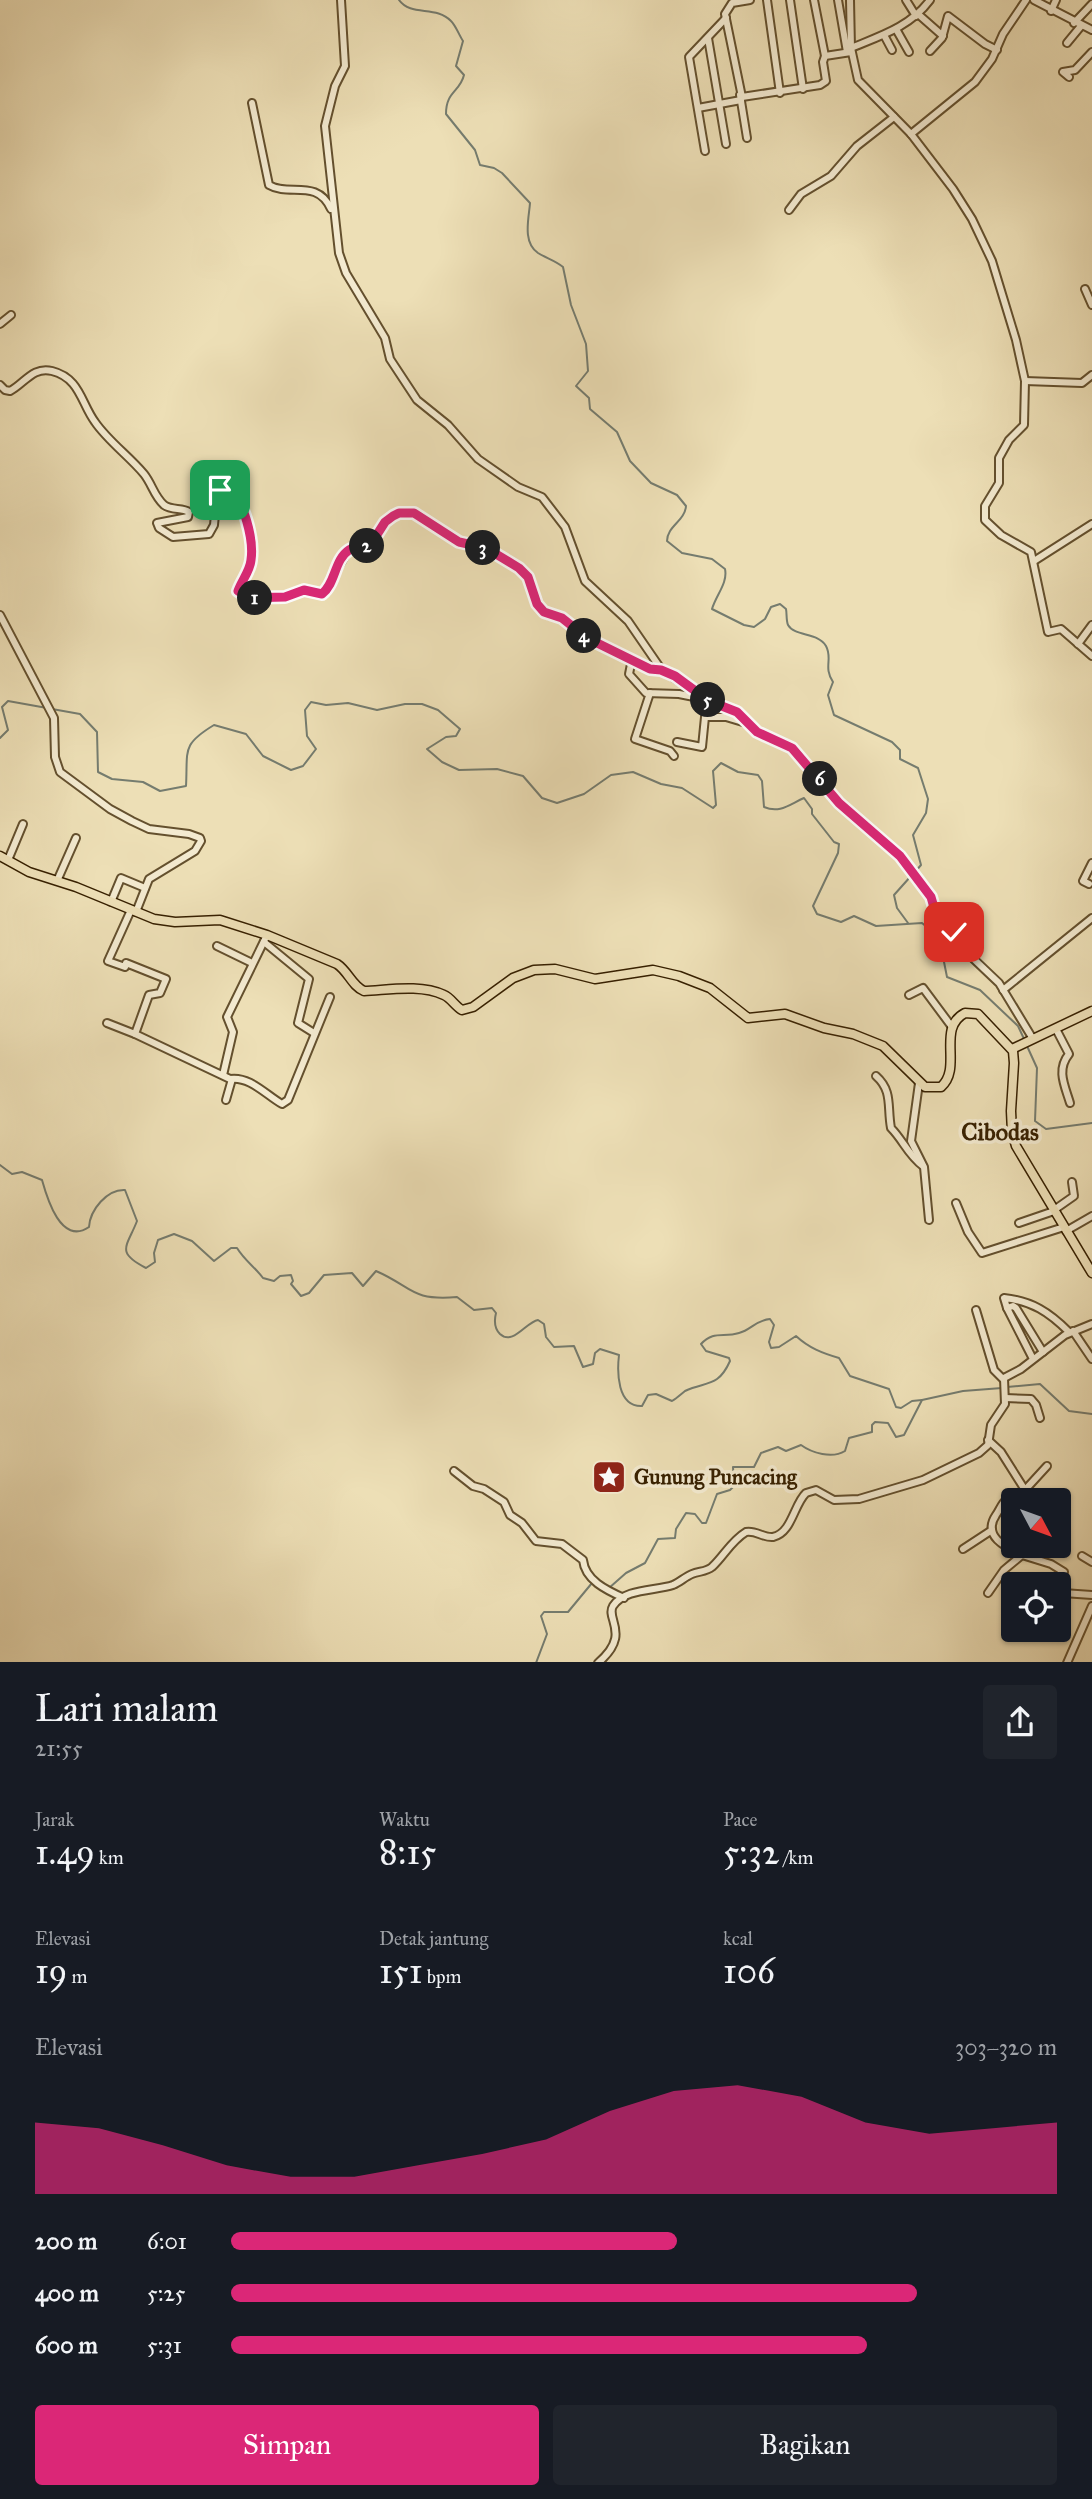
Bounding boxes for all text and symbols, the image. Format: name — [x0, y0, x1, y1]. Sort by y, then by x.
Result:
pin — [190, 460, 250, 520]
icon: arrive — [201, 471, 239, 509]
pin: 2 — [350, 528, 384, 564]
pin: 3 — [466, 530, 500, 566]
text: 2 — [362, 534, 371, 557]
text: 3 — [479, 536, 486, 559]
pin: 1 — [238, 580, 272, 616]
text: 1 — [251, 586, 258, 609]
pin: 4 — [566, 618, 602, 654]
text: 4 — [578, 624, 589, 647]
pin: 5 — [690, 682, 726, 718]
text: 5 — [703, 688, 712, 711]
pin: 6 — [802, 762, 838, 796]
text: 6 — [815, 767, 824, 790]
pin — [924, 902, 984, 962]
icon: check — [935, 913, 973, 951]
district label: Cibodas — [961, 1117, 1039, 1147]
place icon: Gunung Puncacing — [590, 1458, 628, 1496]
place label: Gunung Puncacing — [634, 1464, 798, 1490]
north arrow — [1001, 1488, 1071, 1558]
map controls — [1001, 1488, 1071, 1642]
button: locate — [1001, 1572, 1071, 1642]
text: Lari malam — [35, 1685, 218, 1731]
button: share — [983, 1685, 1057, 1759]
text: 21:55 — [35, 1734, 83, 1762]
text: Jarak — [35, 1808, 74, 1831]
text: Waktu — [379, 1808, 430, 1831]
text: Pace — [723, 1808, 757, 1831]
text: 1.49 — [35, 1831, 95, 1874]
text: 8:15 — [379, 1831, 436, 1874]
text: 5:32 — [723, 1831, 779, 1874]
text: km — [95, 1846, 124, 1869]
text: /km — [779, 1846, 813, 1869]
text: Elevasi — [35, 1927, 91, 1950]
text: Detak jantung — [379, 1927, 488, 1950]
text: kcal — [723, 1927, 753, 1950]
text: 19 — [35, 1950, 67, 1993]
text: 151 — [379, 1950, 423, 1993]
text: 106 — [723, 1950, 775, 1993]
text: m — [67, 1965, 87, 1988]
text: bpm — [423, 1965, 461, 1988]
text: Elevasi — [35, 2033, 103, 2061]
text: 303–320 m — [955, 2033, 1057, 2061]
text: 200 m — [35, 2227, 97, 2255]
text: 6:01 — [147, 2227, 187, 2255]
text: 400 m — [35, 2279, 99, 2307]
text: 5:25 — [147, 2279, 185, 2307]
text: 600 m — [35, 2331, 98, 2359]
text: 5:31 — [147, 2331, 182, 2359]
button: Simpan — [35, 2405, 539, 2485]
button: Bagikan — [553, 2405, 1057, 2485]

